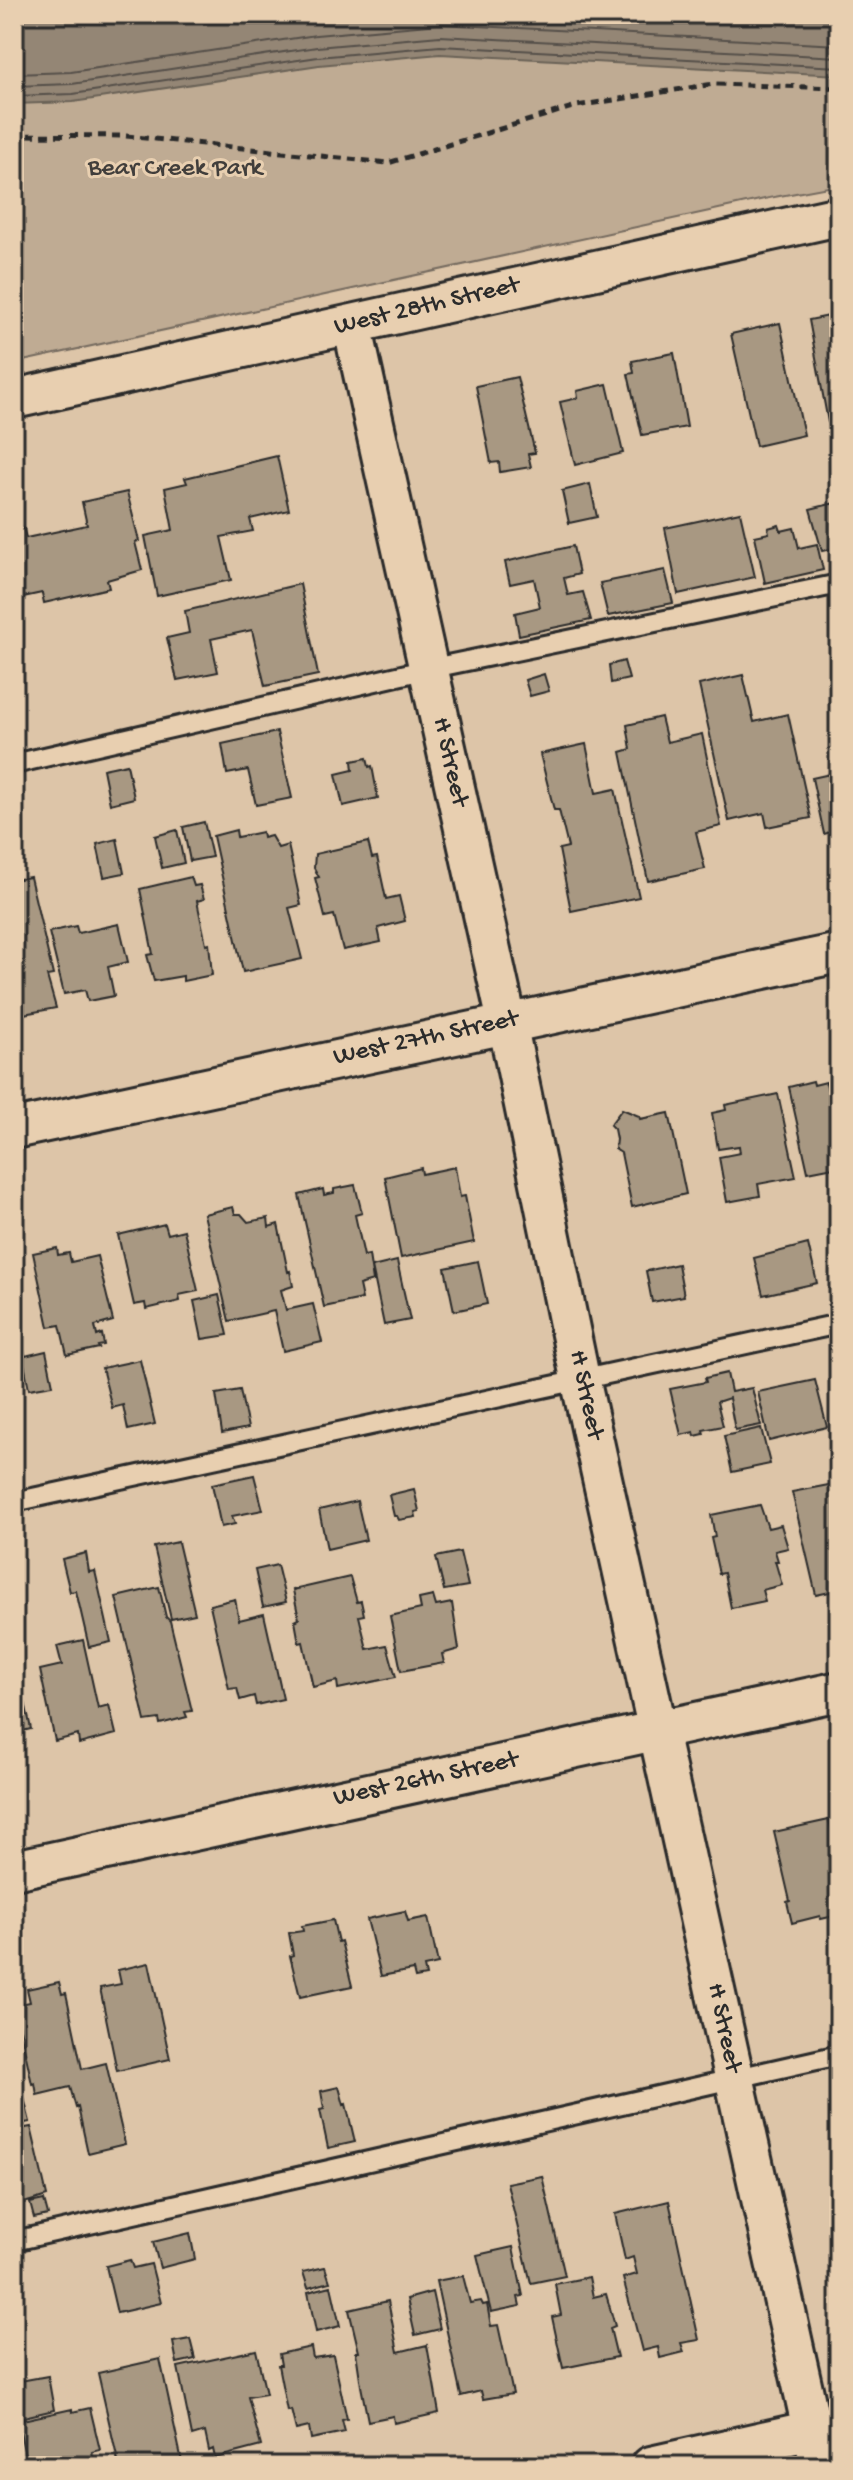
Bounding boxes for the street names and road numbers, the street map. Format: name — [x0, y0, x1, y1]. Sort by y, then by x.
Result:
street label: West 28th Street — [331, 270, 525, 343]
street label: H Street — [424, 715, 475, 812]
street label: West 27th Street — [331, 1004, 524, 1074]
street label: H Street — [560, 1348, 610, 1445]
street label: West 26th Street — [331, 1745, 523, 1815]
street label: H Street — [698, 1981, 748, 2078]

